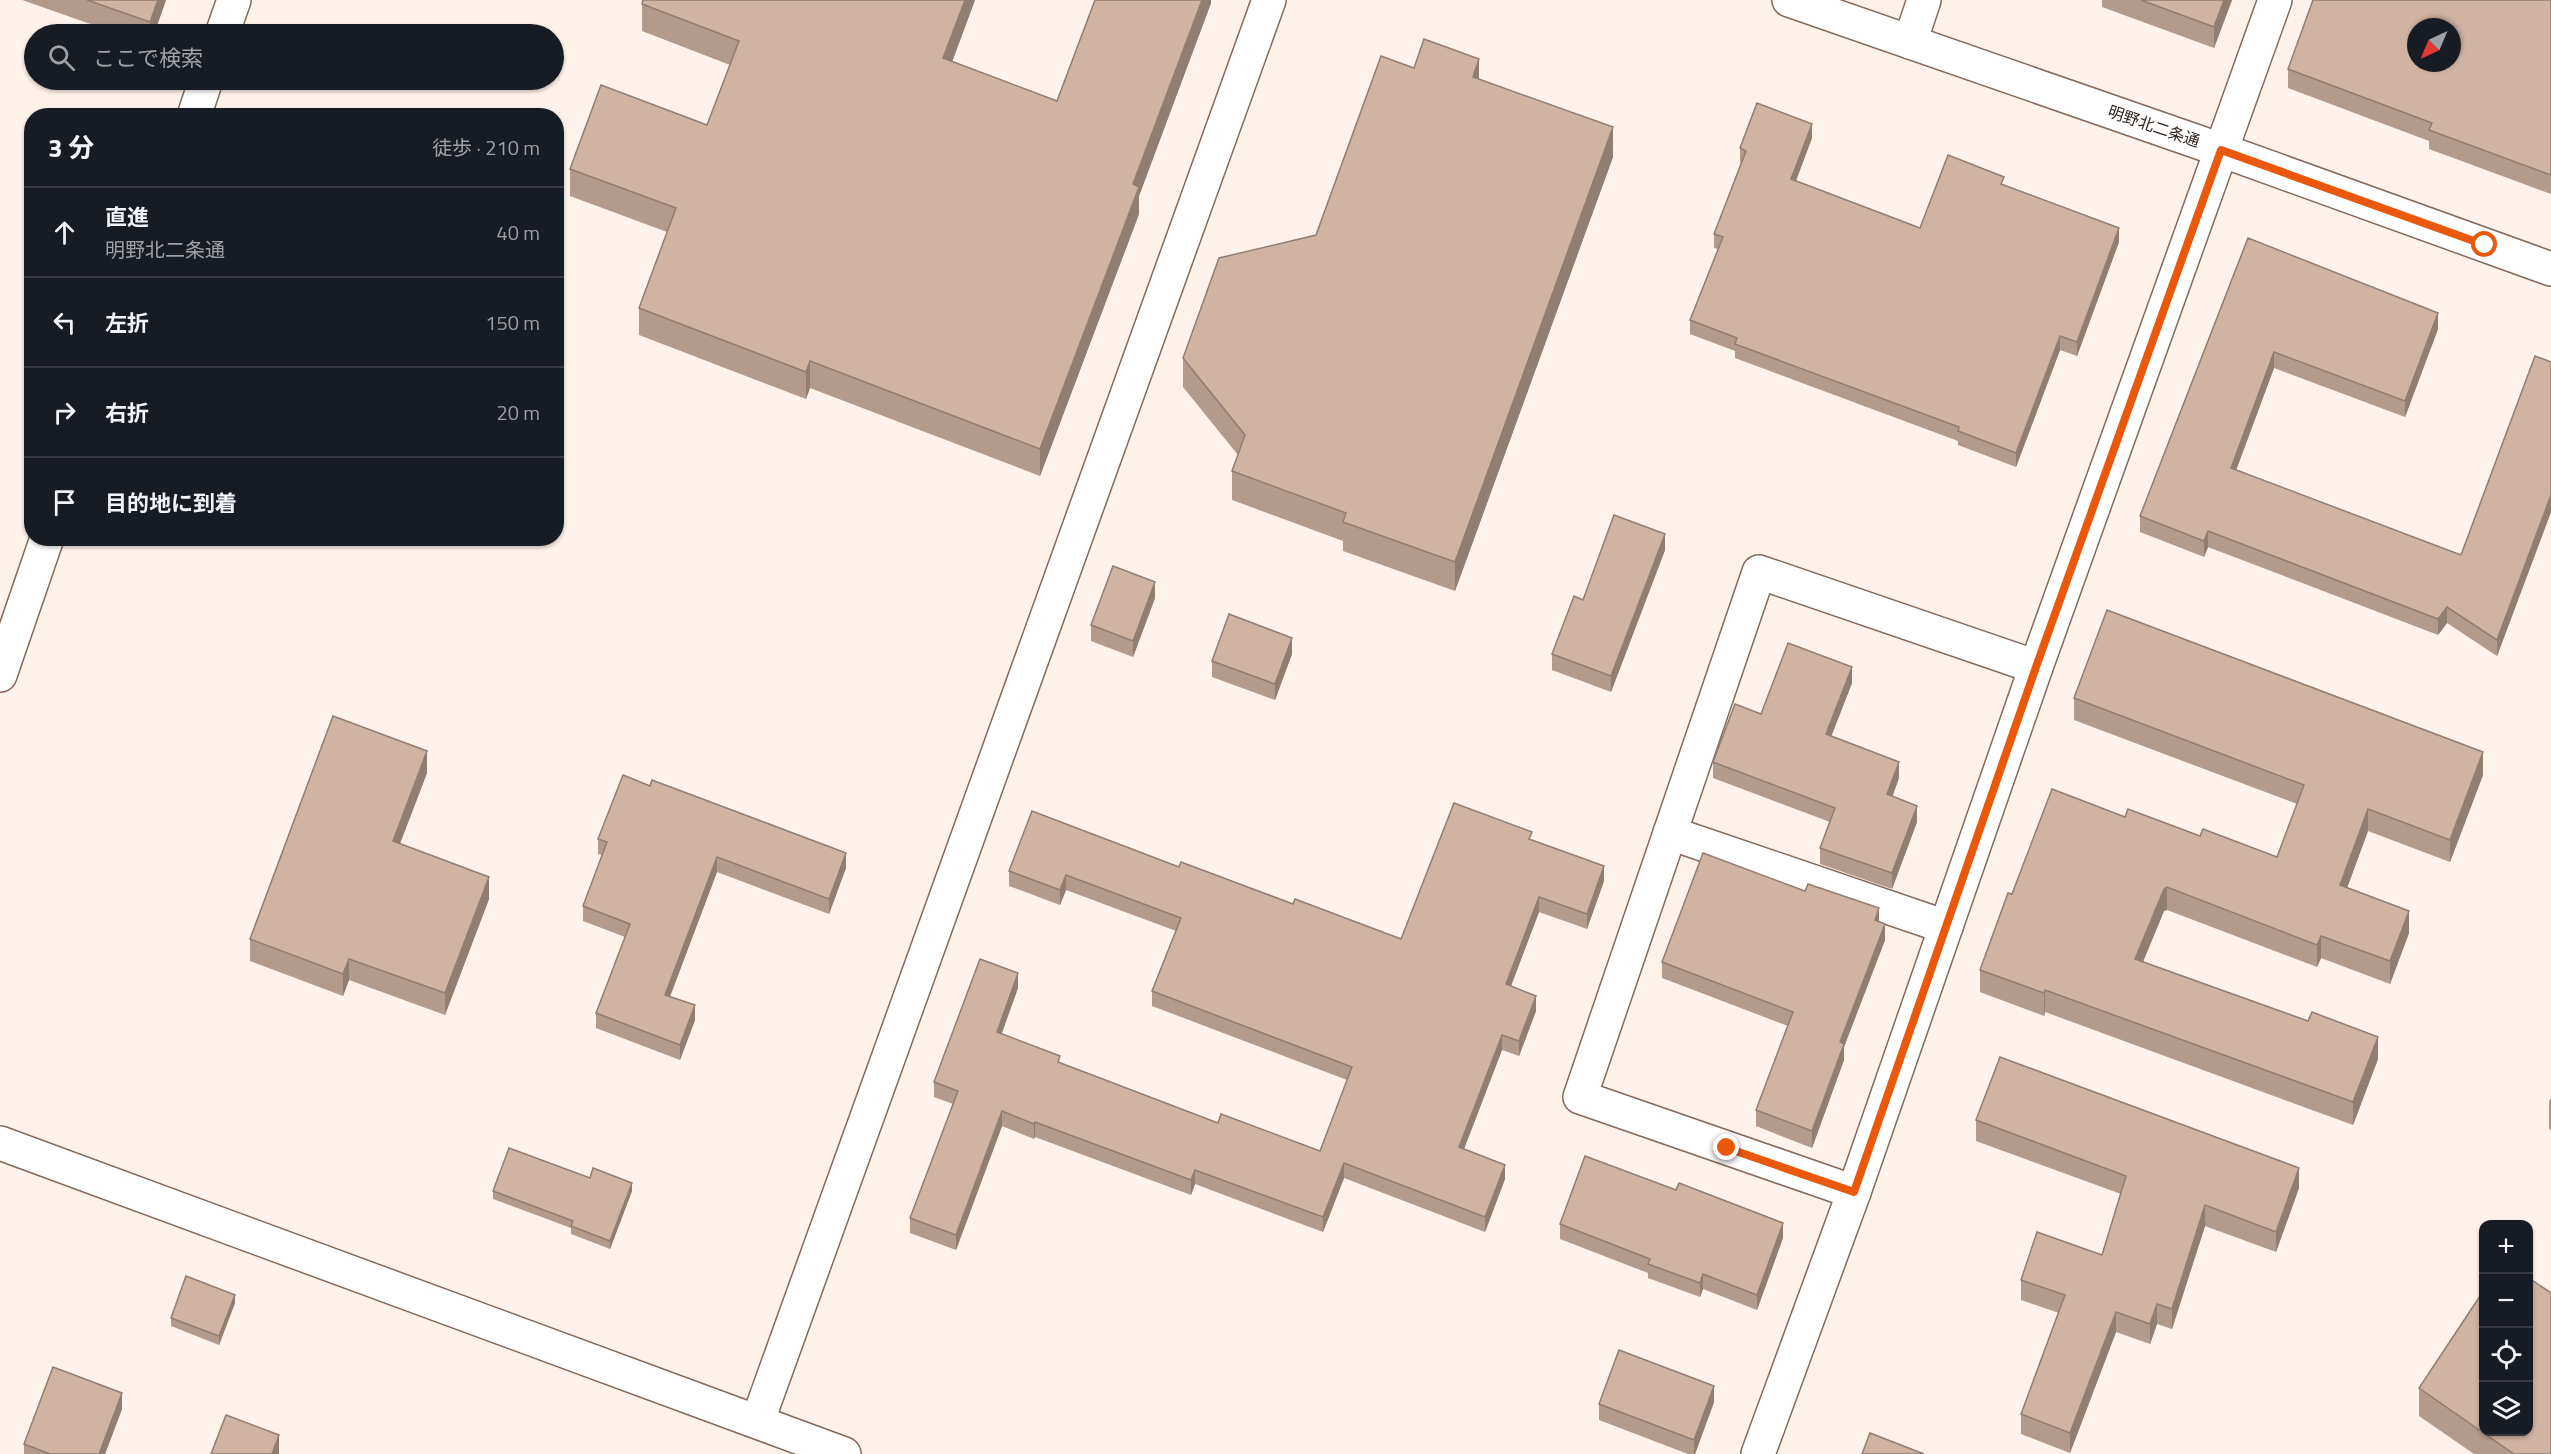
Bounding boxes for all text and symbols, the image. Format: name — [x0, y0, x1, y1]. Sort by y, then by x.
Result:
north arrow — [2407, 18, 2461, 72]
search box — [24, 24, 564, 90]
icon: search — [45, 41, 78, 74]
text: ここで検索 — [93, 41, 203, 75]
street label: 明野北二条通 — [2105, 99, 2203, 153]
text: 3 分 — [48, 128, 94, 167]
text: 徒歩 · 210 m — [432, 132, 540, 163]
text: 直進 — [105, 200, 149, 234]
icon: ahead — [48, 216, 81, 249]
text: 40 m — [496, 217, 540, 248]
route start — [2471, 231, 2497, 257]
text: 明野北二条通 — [105, 234, 225, 265]
icon: left — [48, 306, 81, 339]
text: 左折 — [105, 306, 149, 340]
text: 150 m — [485, 307, 540, 338]
icon: right — [48, 396, 81, 429]
text: 右折 — [105, 396, 149, 430]
text: 20 m — [496, 397, 540, 428]
icon: arrive — [48, 486, 81, 519]
text: 目的地に到着 — [105, 486, 237, 520]
route end — [1713, 1134, 1739, 1160]
map controls — [2479, 1220, 2533, 1436]
button: + — [2479, 1220, 2533, 1274]
button: − — [2479, 1274, 2533, 1328]
button: locate — [2479, 1328, 2533, 1382]
button: layers — [2479, 1382, 2533, 1436]

